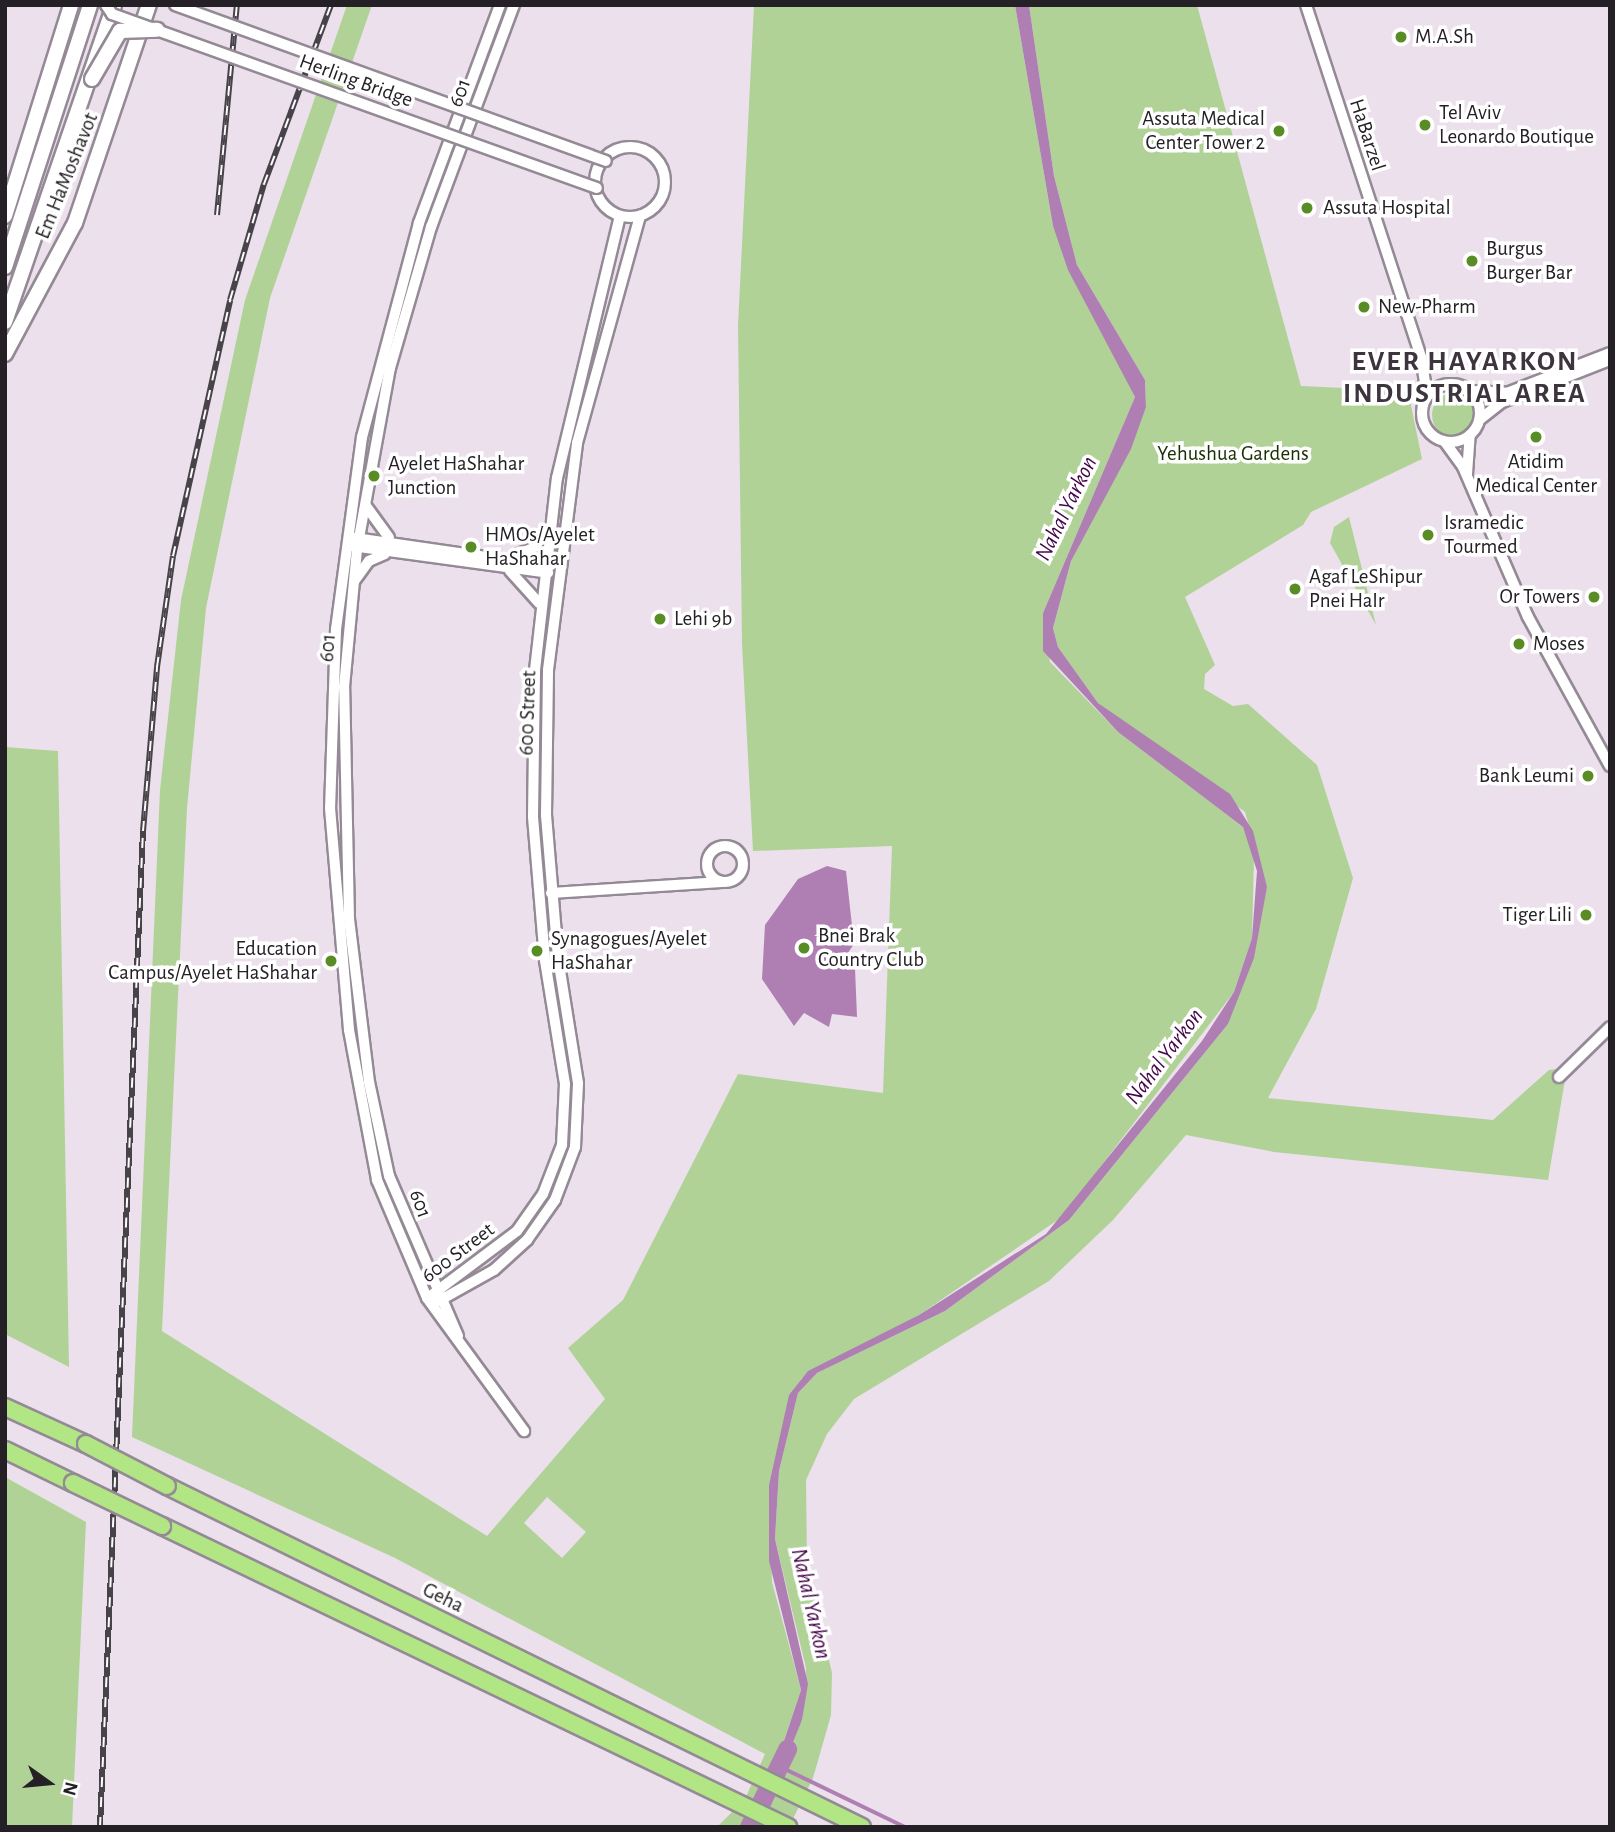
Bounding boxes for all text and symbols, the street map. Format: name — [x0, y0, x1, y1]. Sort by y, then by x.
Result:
place label: M.A.Sh — [1415, 24, 1474, 50]
marker: M.A.Sh — [1393, 29, 1409, 45]
street label: Herling Bridge — [296, 49, 416, 113]
street label: 601 — [443, 75, 477, 111]
street label: HaBarzel — [1344, 96, 1390, 174]
place label: Tel Aviv Leonardo Boutique — [1439, 100, 1594, 150]
place label: Assuta Medical Center Tower 2 — [1142, 106, 1265, 156]
street label: Em HaMoshavot — [30, 109, 104, 243]
marker: Tel Aviv Leonardo Boutique — [1417, 117, 1433, 133]
marker: Assuta Medical Center Tower 2 — [1271, 123, 1287, 139]
place label: Assuta Hospital — [1323, 195, 1451, 221]
marker: Assuta Hospital — [1297, 198, 1317, 218]
place label: Burgus Burger Bar — [1486, 236, 1572, 286]
marker: Burgus Burger Bar — [1464, 253, 1480, 269]
place label: New-Pharm — [1378, 294, 1476, 320]
marker: New-Pharm — [1356, 299, 1372, 315]
district label: EVER HAYARKON INDUSTRIAL AREA — [1345, 345, 1585, 411]
marker: Atidim Medical Center — [1526, 427, 1546, 447]
park label: Yehushua Gardens — [1157, 441, 1309, 467]
place label: Atidim Medical Center — [1475, 449, 1597, 499]
place label: Ayelet HaShahar Junction — [388, 451, 524, 501]
water label: Nahal Yarkon — [1030, 452, 1104, 566]
marker: Ayelet HaShahar Junction — [366, 468, 382, 484]
place label: Isramedic Tourmed — [1444, 510, 1524, 560]
place label: HMOs/Ayelet HaShahar — [485, 522, 595, 572]
marker: Isramedic Tourmed — [1418, 525, 1438, 545]
marker: HMOs/Ayelet HaShahar — [463, 539, 479, 555]
place label: Agaf LeShipur Pnei HaIr — [1309, 564, 1422, 614]
marker: Agaf LeShipur Pnei HaIr — [1287, 581, 1303, 597]
place label: Or Towers — [1499, 584, 1580, 610]
marker: Or Towers — [1586, 589, 1602, 605]
place label: Lehi 9b — [674, 606, 732, 632]
marker: Lehi 9b — [652, 611, 668, 627]
place label: Moses — [1533, 631, 1585, 657]
street label: 601 — [314, 633, 342, 663]
marker: Moses — [1511, 636, 1527, 652]
street label: 600 Street — [514, 670, 542, 756]
place label: Bank Leumi — [1479, 763, 1574, 789]
marker: Bank Leumi — [1580, 768, 1596, 784]
place label: Tiger Lili — [1502, 902, 1572, 928]
marker: Tiger Lili — [1578, 907, 1594, 923]
place label: Bnei Brak Country Club — [818, 923, 924, 973]
place label: Synagogues/Ayelet HaShahar — [551, 926, 707, 976]
place label: Education Campus/Ayelet HaShahar — [108, 936, 317, 986]
marker: Bnei Brak Country Club — [796, 940, 812, 956]
marker: Synagogues/Ayelet HaShahar — [529, 943, 545, 959]
marker: Education Campus/Ayelet HaShahar — [323, 953, 339, 969]
water label: Nahal Yarkon — [1120, 1004, 1210, 1110]
street label: 601 — [403, 1186, 437, 1222]
street label: 600 Street — [416, 1217, 500, 1289]
water label: Nahal Yarkon — [784, 1546, 836, 1662]
street label: Geha — [418, 1577, 468, 1619]
north arrow — [14, 1748, 84, 1818]
text: N — [59, 1780, 81, 1797]

